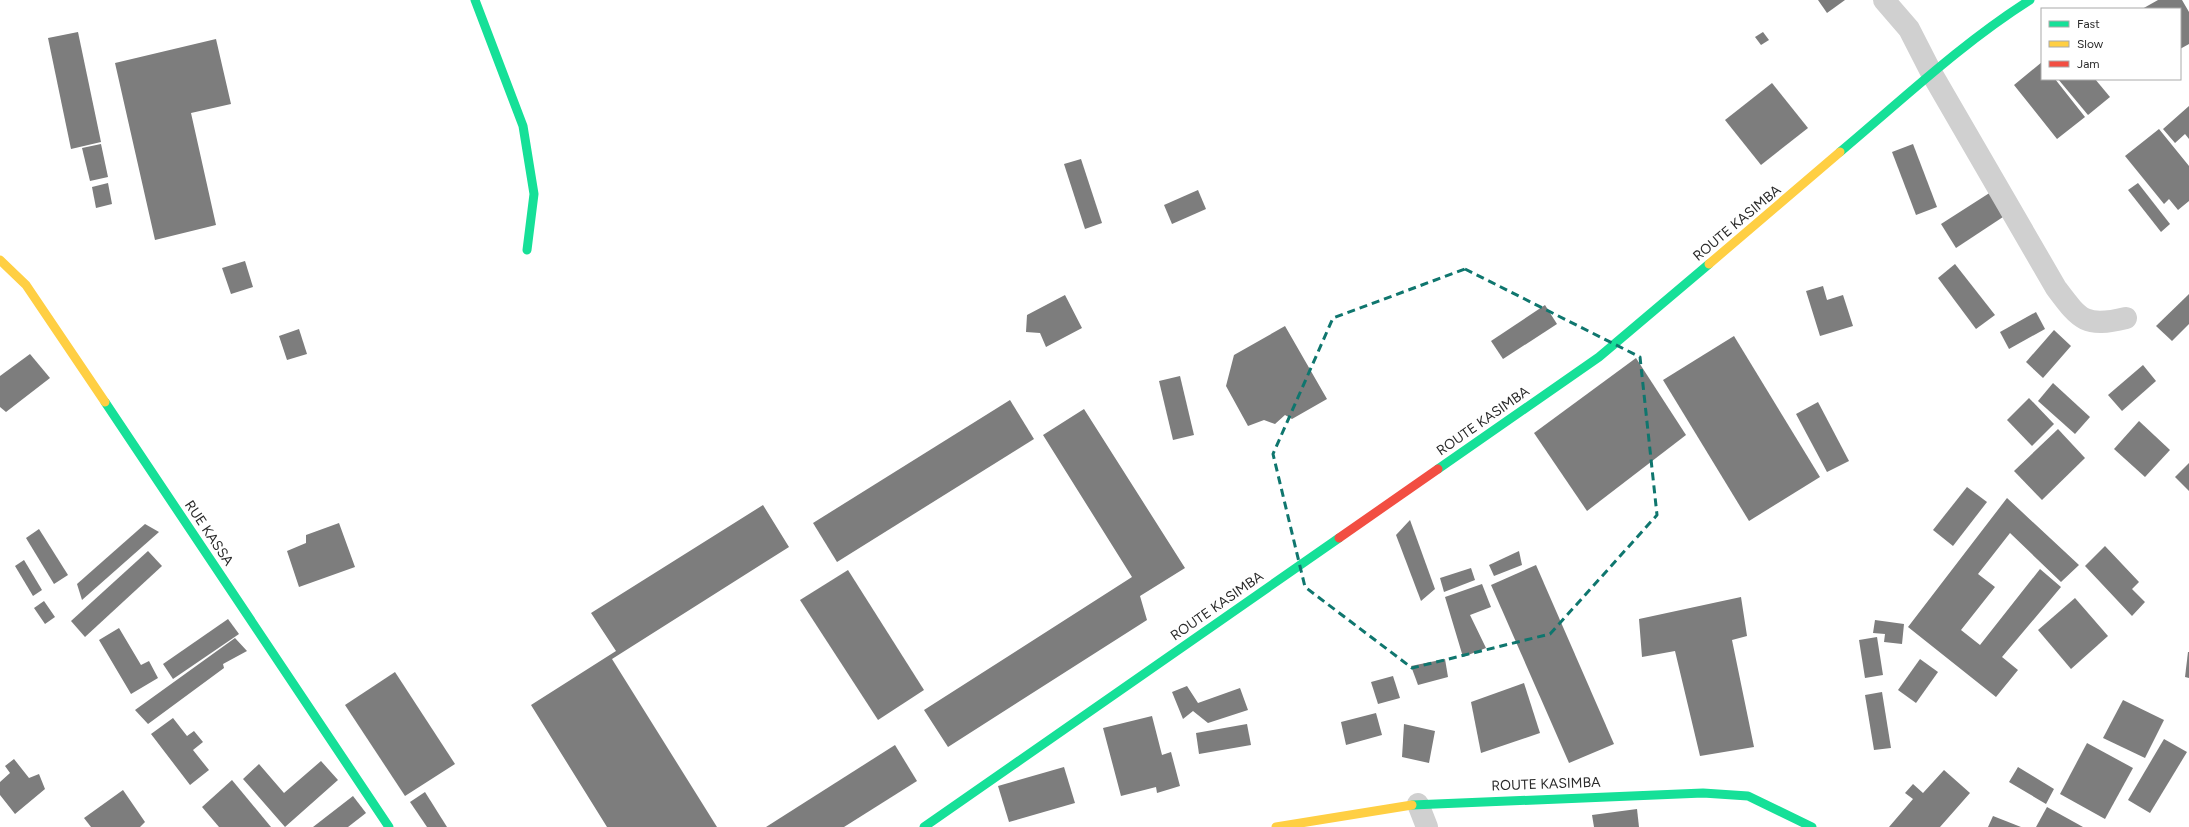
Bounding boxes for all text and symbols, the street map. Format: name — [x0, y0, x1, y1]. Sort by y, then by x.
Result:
legend — [2041, 8, 2181, 80]
text: Fast — [2077, 17, 2100, 31]
text: Slow — [2077, 37, 2104, 51]
text: Jam — [2077, 57, 2100, 71]
street label: ROUTE KASIMBA — [1690, 181, 1785, 265]
street label: ROUTE KASIMBA — [1433, 382, 1533, 459]
street label: RUE KASSA — [181, 497, 237, 569]
street label: ROUTE KASIMBA — [1167, 567, 1267, 644]
street label: ROUTE KASIMBA — [1491, 774, 1601, 794]

